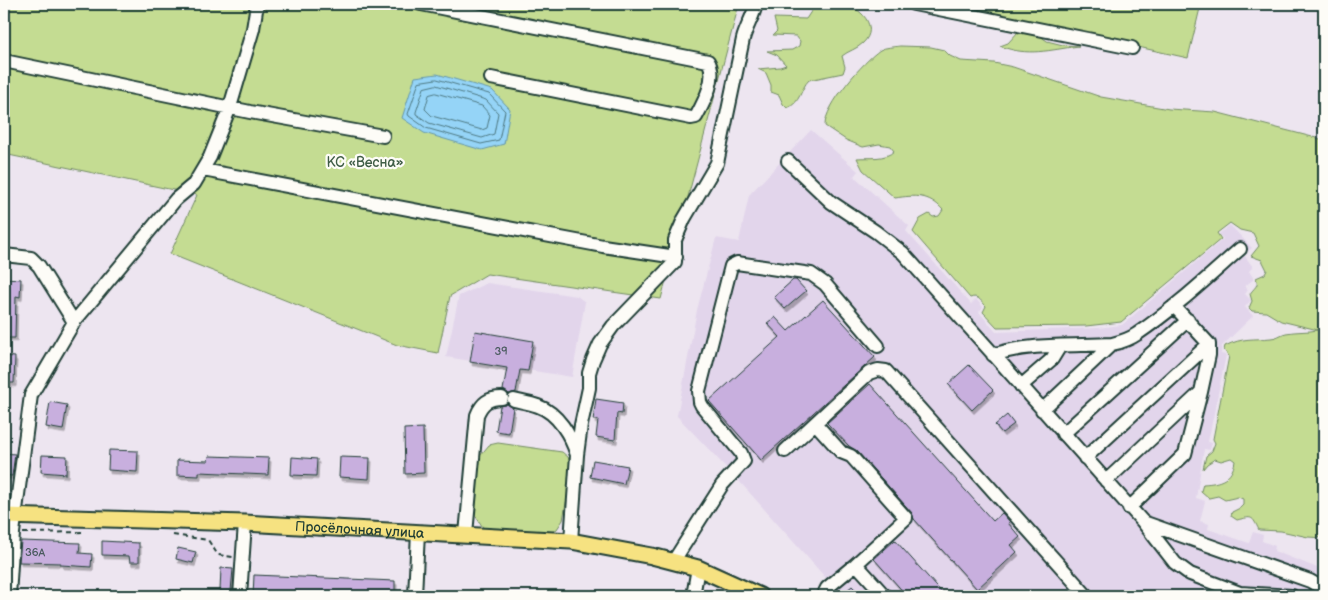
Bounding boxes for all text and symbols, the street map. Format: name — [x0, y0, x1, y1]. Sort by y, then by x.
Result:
park label: КС «Весна» — [327, 154, 404, 171]
house number: 39 — [494, 345, 508, 358]
street label: Просёлочная улица — [295, 517, 425, 541]
house number: 36А — [25, 546, 45, 559]

